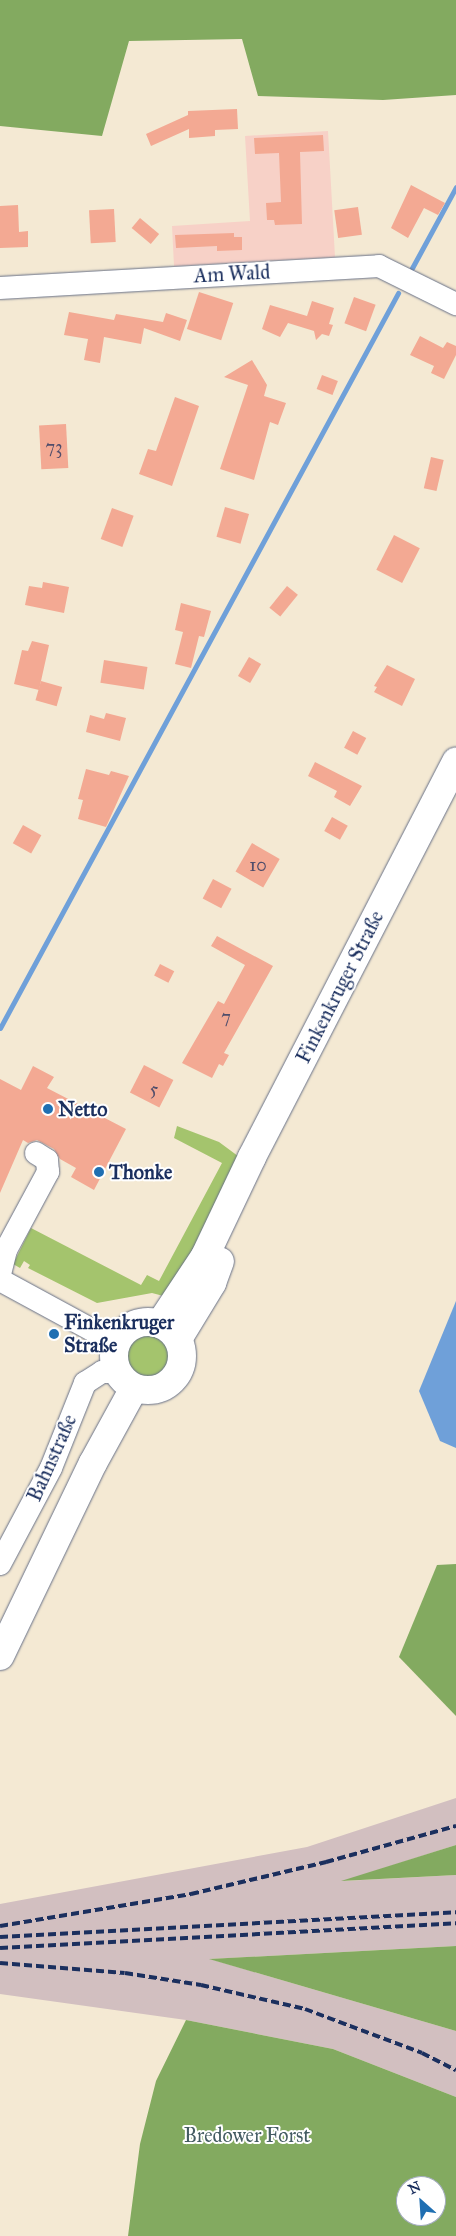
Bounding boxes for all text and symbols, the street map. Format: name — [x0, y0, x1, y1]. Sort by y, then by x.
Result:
street label: Am Wald — [193, 260, 271, 288]
house number: 73 — [46, 436, 62, 458]
house number: 10 — [249, 854, 267, 876]
street label: Finkenkruger Straße — [291, 907, 389, 1067]
house number: 7 — [221, 1006, 231, 1028]
house number: 5 — [150, 1078, 158, 1100]
place label: Netto — [58, 1097, 107, 1121]
marker: Netto — [42, 1103, 54, 1115]
place label: Thonke — [109, 1160, 172, 1184]
marker: Thonke — [93, 1166, 105, 1178]
place label: Finkenkruger Straße — [64, 1310, 174, 1357]
marker: Finkenkruger Straße — [48, 1328, 60, 1340]
street label: Bahnstraße — [22, 1411, 82, 1505]
park label: Bredower Forst — [184, 2123, 310, 2147]
north arrow — [396, 2176, 446, 2226]
text: N — [406, 2178, 424, 2198]

